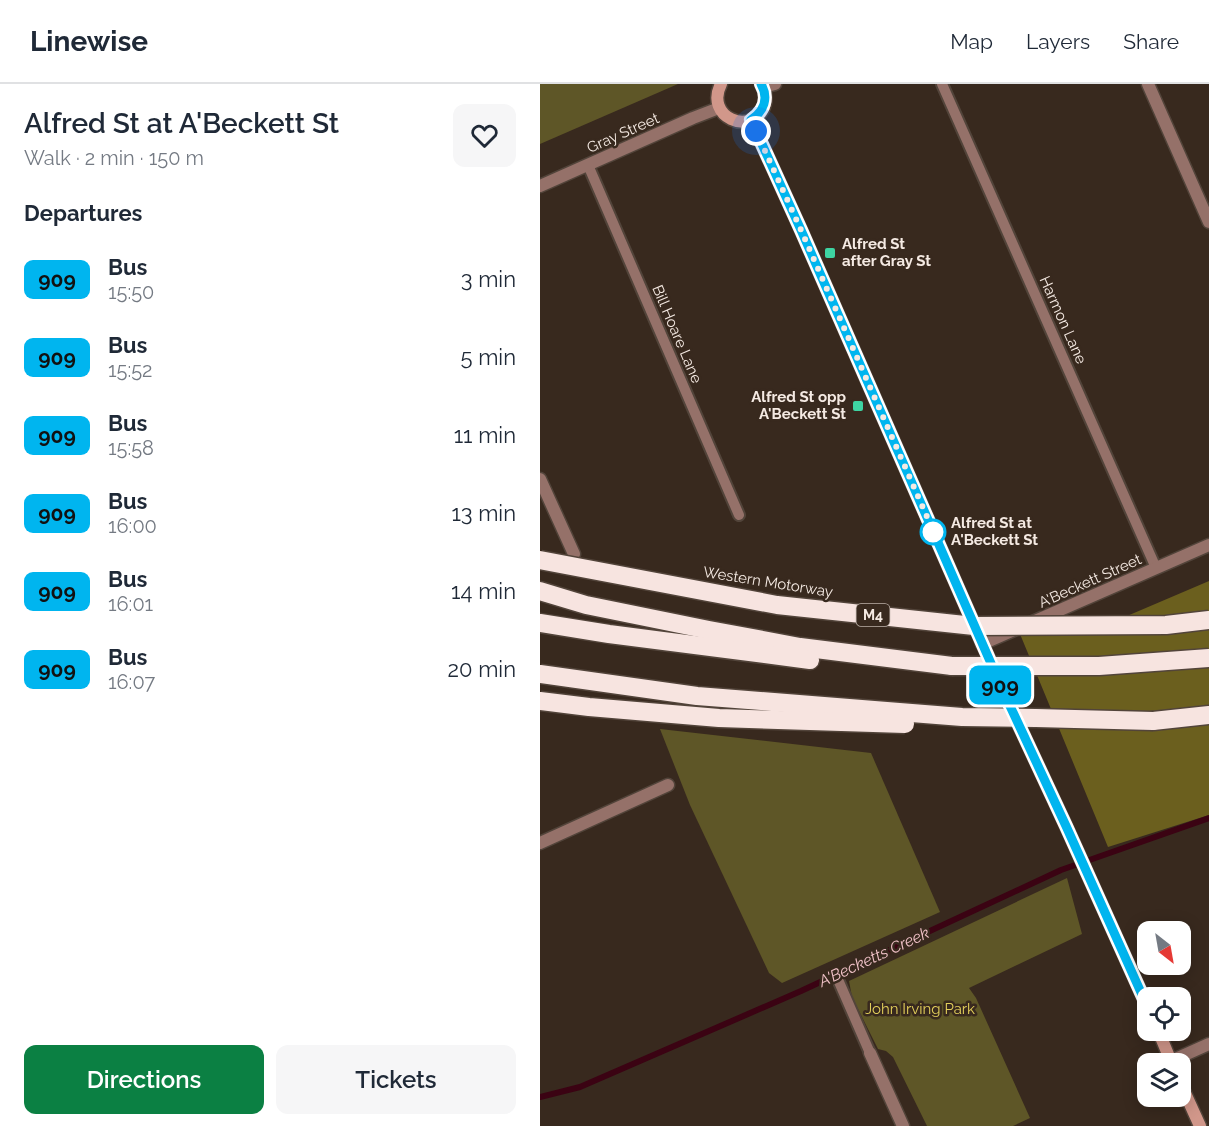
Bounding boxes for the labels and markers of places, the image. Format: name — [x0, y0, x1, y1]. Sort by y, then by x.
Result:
place label: Alfred St after Gray St — [842, 235, 931, 270]
marker: Alfred St after Gray St — [823, 246, 837, 260]
place label: Alfred St opp A'Beckett St — [751, 388, 846, 423]
marker: Alfred St opp A'Beckett St — [851, 399, 865, 413]
place label: Alfred St at A'Beckett St — [951, 514, 1038, 549]
marker: Alfred St at A'Beckett St — [920, 519, 946, 545]

